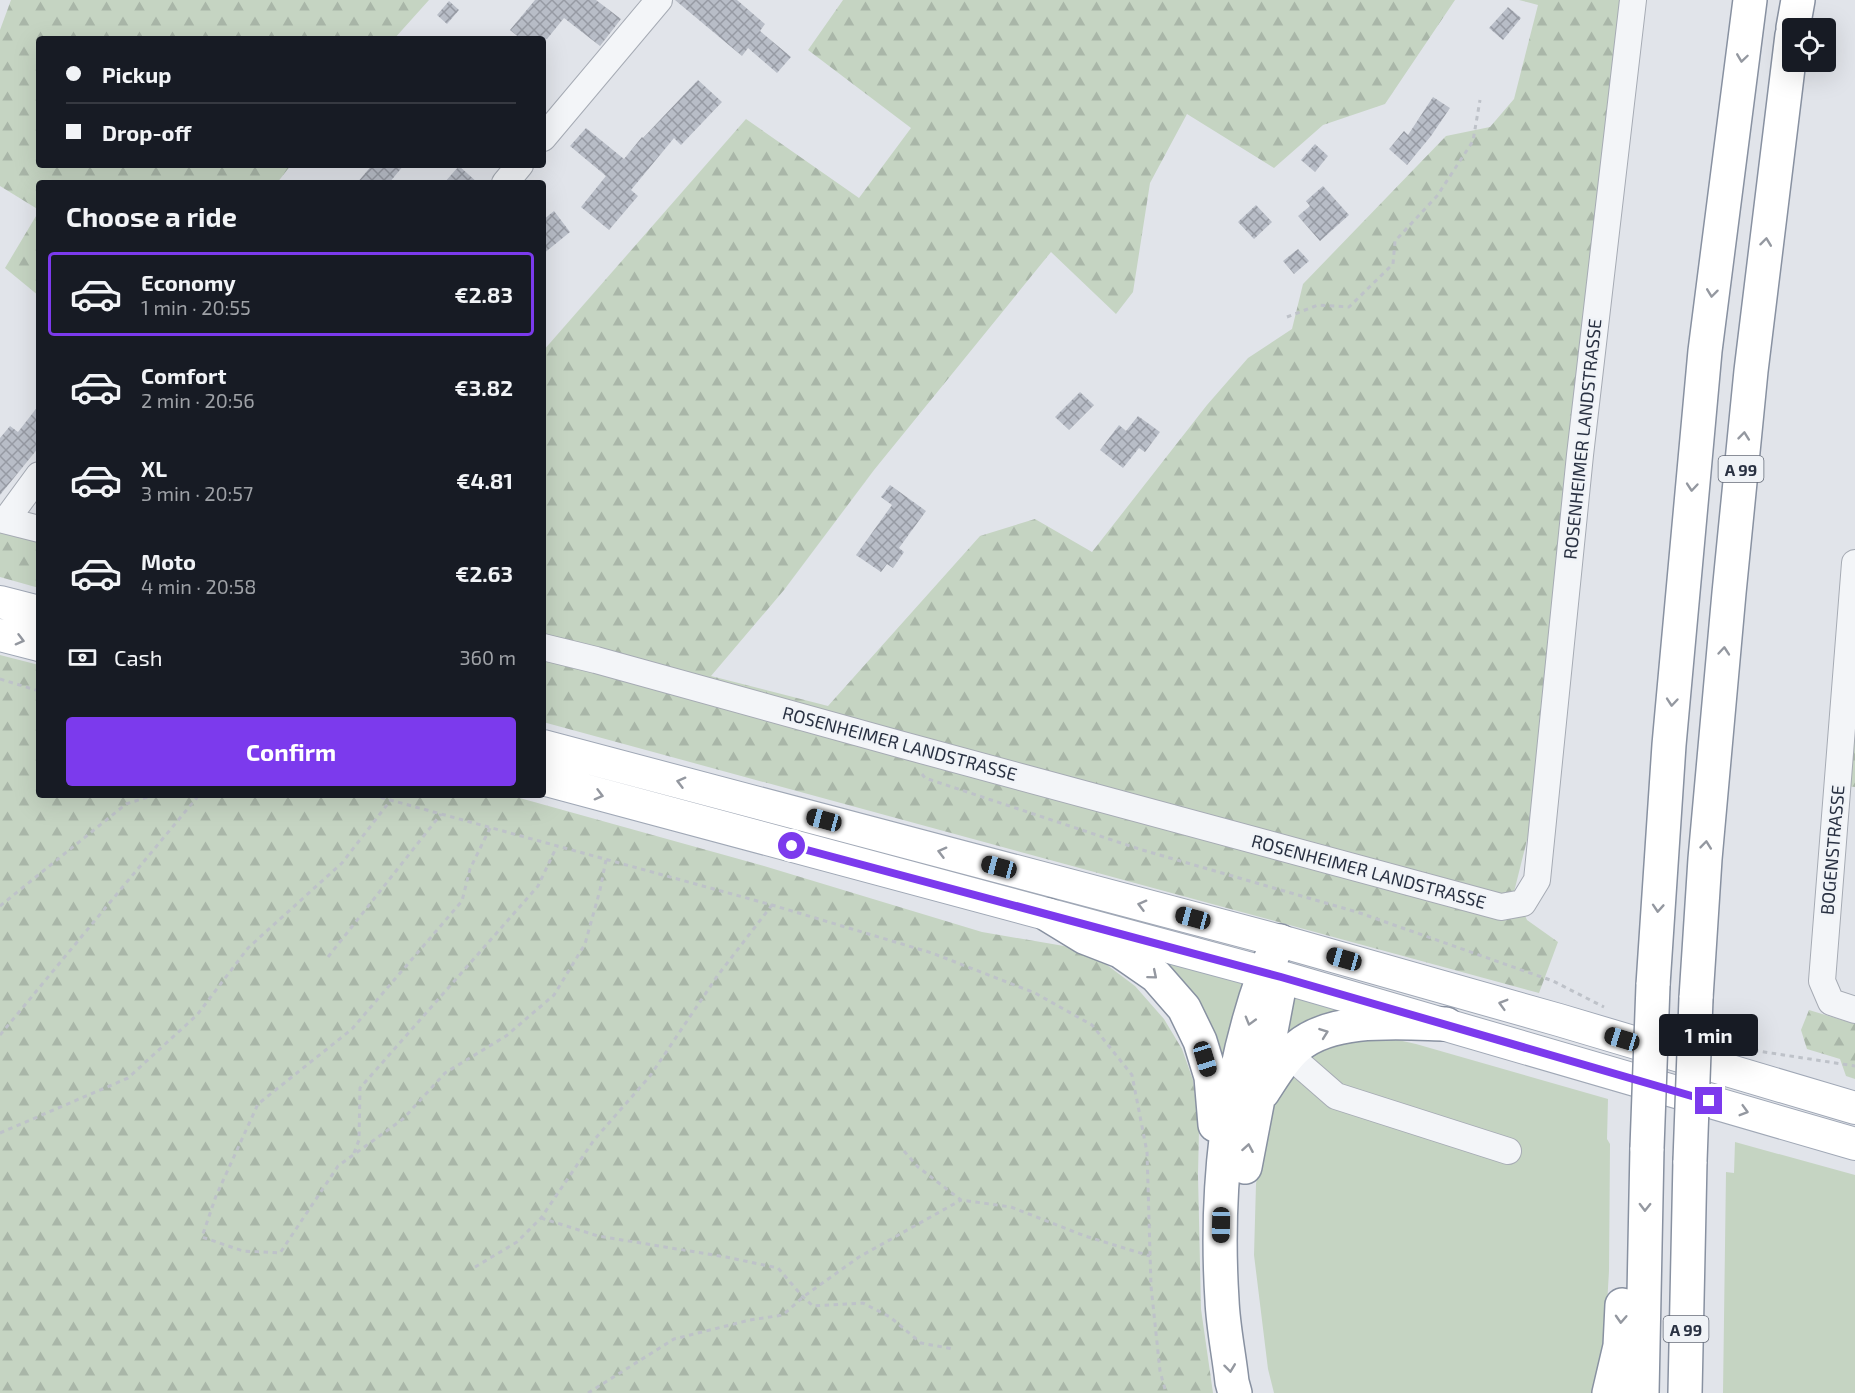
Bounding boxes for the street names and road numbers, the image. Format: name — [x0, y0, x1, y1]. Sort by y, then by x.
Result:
street label: ROSENHEIMER LANDSTRASSE — [1558, 317, 1606, 561]
road number: A 99 — [1718, 456, 1764, 482]
street label: ROSENHEIMER LANDSTRASSE — [780, 701, 1020, 785]
street label: BOGENSTRASSE — [1815, 784, 1849, 916]
street label: ROSENHEIMER LANDSTRASSE — [1249, 829, 1489, 913]
road number: A 99 — [1664, 1316, 1708, 1342]

